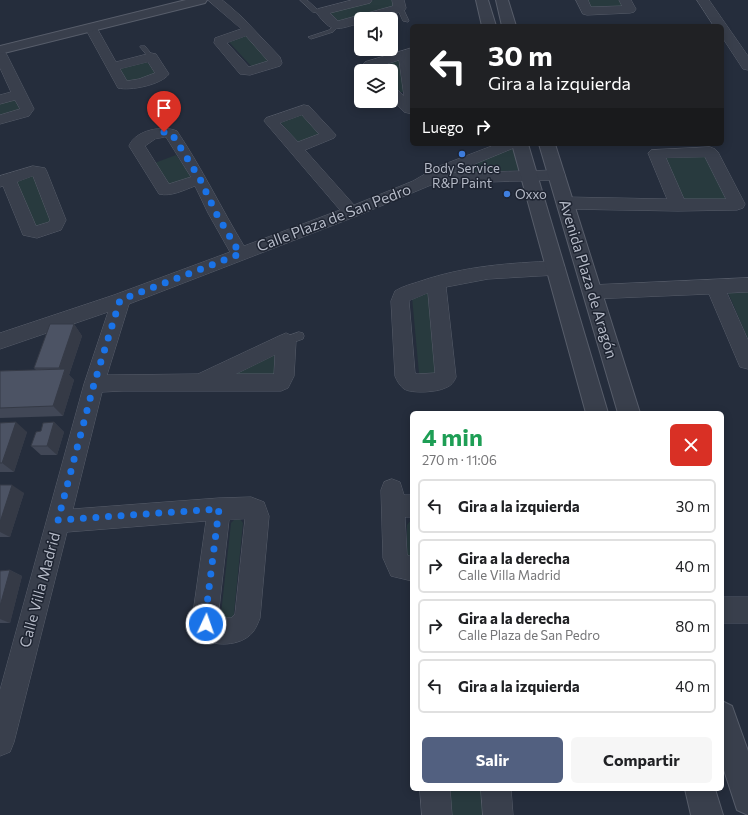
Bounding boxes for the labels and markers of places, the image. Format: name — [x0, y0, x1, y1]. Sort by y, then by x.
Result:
pin — [147, 91, 181, 132]
marker: Body Service R&P Paint — [457, 149, 467, 159]
place label: Body Service R&P Paint — [424, 160, 500, 191]
place label: Oxxo — [515, 186, 547, 202]
marker: Oxxo — [502, 189, 512, 199]

